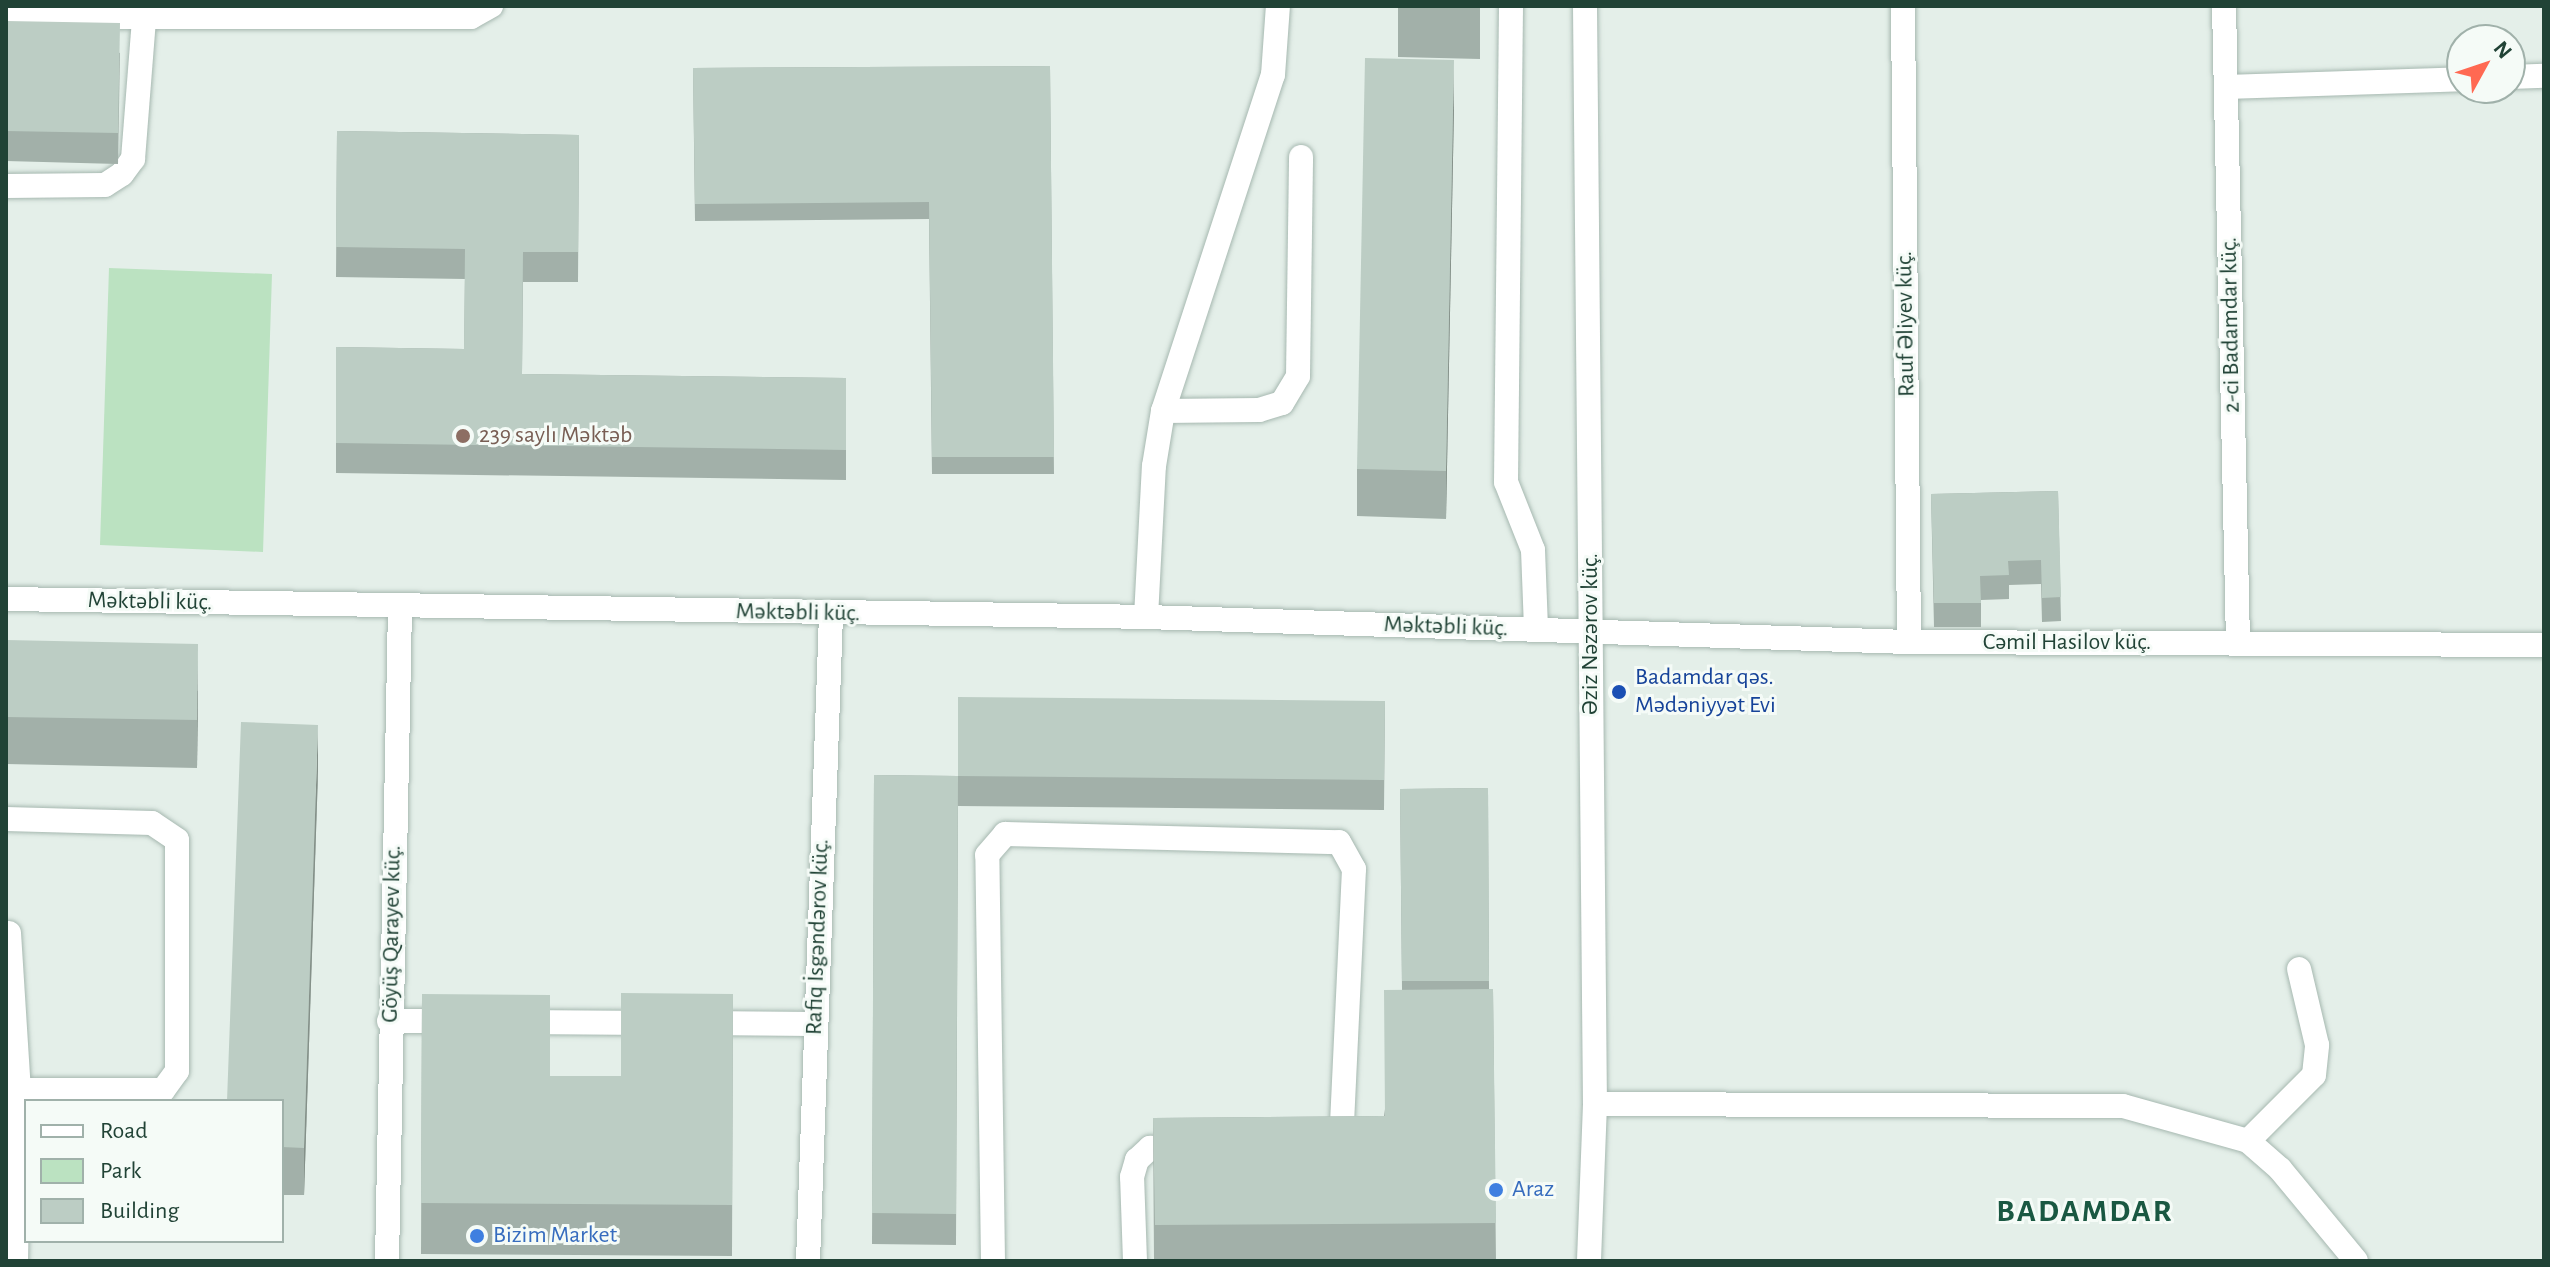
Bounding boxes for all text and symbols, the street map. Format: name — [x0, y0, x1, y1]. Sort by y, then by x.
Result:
north arrow — [2446, 24, 2526, 104]
text: N — [2490, 37, 2516, 63]
street label: 2-ci Badamdar küç. — [2215, 237, 2247, 413]
street label: Rauf Əliyev küç. — [1890, 251, 1922, 397]
place label: 239 saylı Məktəb — [479, 422, 632, 450]
marker: 239 saylı Məktəb — [454, 427, 472, 445]
street label: Əziz Nəzərov küç. — [1577, 553, 1605, 715]
street label: Məktəbli küç. — [87, 587, 213, 617]
street label: Məktəbli küç. — [735, 598, 861, 628]
street label: Məktəbli küç. — [1383, 610, 1509, 644]
street label: Cəmil Hasilov küç. — [1983, 629, 2151, 657]
place label: Badamdar qəs. Mədəniyyət Evi — [1635, 664, 1776, 720]
marker: Badamdar qəs. Mədəniyyət Evi — [1610, 683, 1628, 701]
street label: Rafiq İsgəndərov küç. — [800, 838, 836, 1036]
street label: Göyüş Qarayev küç. — [376, 845, 408, 1023]
legend — [24, 1099, 284, 1243]
text: Road — [100, 1119, 148, 1143]
text: Park — [100, 1159, 141, 1183]
place label: Araz — [1512, 1176, 1554, 1204]
marker: Araz — [1487, 1181, 1505, 1199]
district label: BADAMDAR — [1996, 1192, 2174, 1230]
text: Building — [100, 1199, 179, 1223]
place label: Bizim Market — [493, 1222, 617, 1250]
marker: Bizim Market — [468, 1227, 486, 1245]

